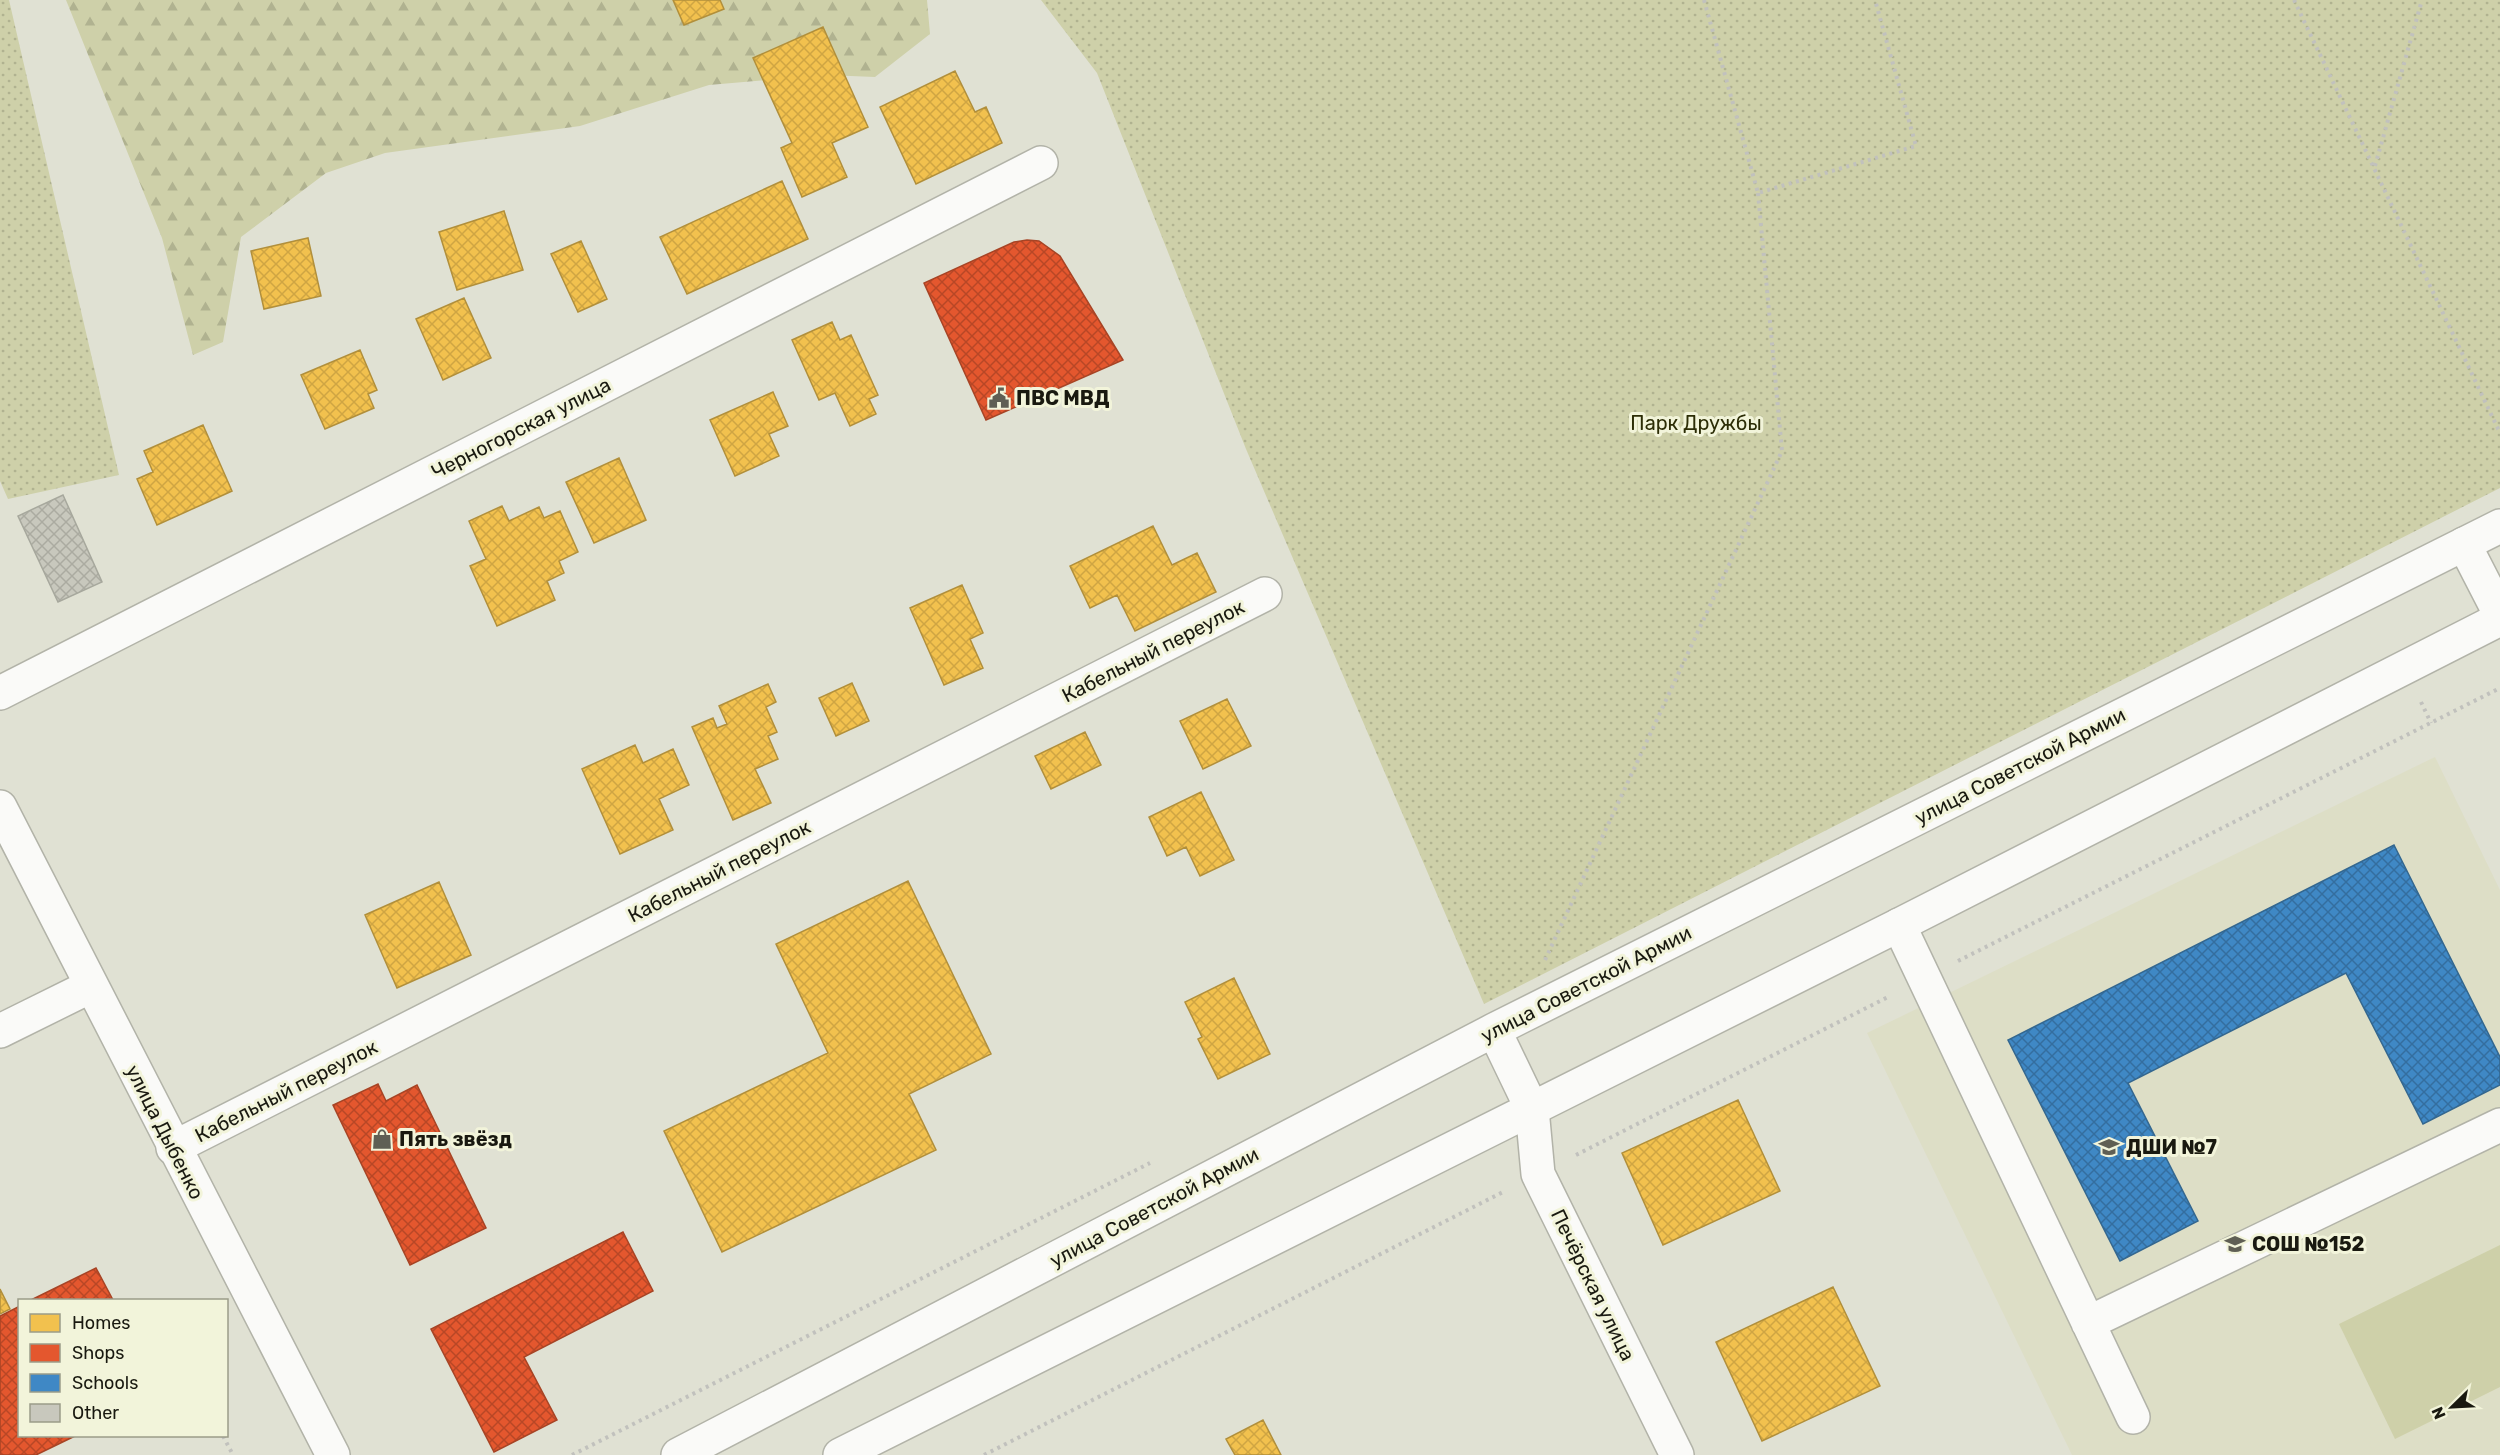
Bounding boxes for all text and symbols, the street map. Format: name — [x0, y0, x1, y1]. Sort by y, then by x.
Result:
street label: Черногорская улица — [427, 372, 615, 484]
public building icon: ПВС МВД — [987, 386, 1011, 410]
place label: ПВС МВД — [1016, 386, 1110, 410]
park label: Парк Дружбы — [1630, 411, 1762, 435]
street label: Кабельный переулок — [1058, 594, 1248, 707]
street label: улица Советской Армии — [1911, 702, 2129, 830]
street label: Кабельный переулок — [624, 814, 814, 927]
street label: улица Советской Армии — [1477, 920, 1695, 1048]
street label: Кабельный переулок — [191, 1034, 381, 1147]
street label: улица Дыбенко — [121, 1061, 209, 1203]
shop icon: Пять звёзд — [370, 1127, 394, 1151]
place label: Пять звёзд — [399, 1127, 512, 1151]
school or university icon: ДШИ №7 — [2097, 1135, 2121, 1159]
place label: ДШИ №7 — [2126, 1135, 2217, 1159]
street label: улица Советской Армии — [1045, 1142, 1263, 1272]
street label: Печёрская улица — [1546, 1205, 1640, 1365]
school or university icon: СОШ №152 — [2223, 1232, 2247, 1256]
place label: СОШ №152 — [2252, 1232, 2365, 1256]
legend — [18, 1299, 228, 1437]
text: Homes — [72, 1312, 130, 1334]
text: Shops — [72, 1342, 124, 1364]
text: Schools — [72, 1372, 138, 1394]
north arrow — [2422, 1377, 2482, 1437]
text: Other — [72, 1402, 119, 1424]
text: N — [2428, 1404, 2450, 1422]

